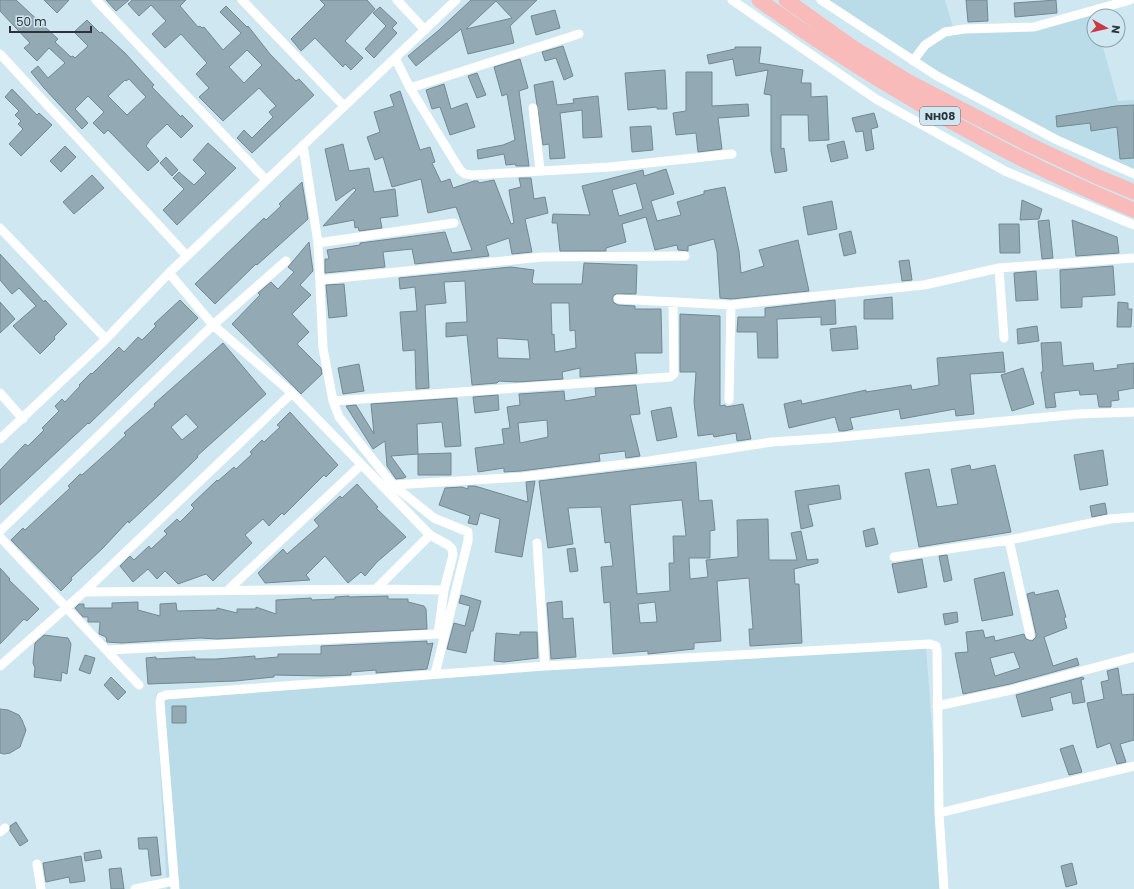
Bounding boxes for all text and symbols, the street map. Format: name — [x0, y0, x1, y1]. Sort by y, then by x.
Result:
scale bar — [10, 8, 91, 34]
north arrow — [1086, 8, 1126, 48]
text: 50 m — [16, 13, 47, 30]
text: N — [1107, 24, 1124, 35]
road number: NH08 — [920, 107, 960, 125]

